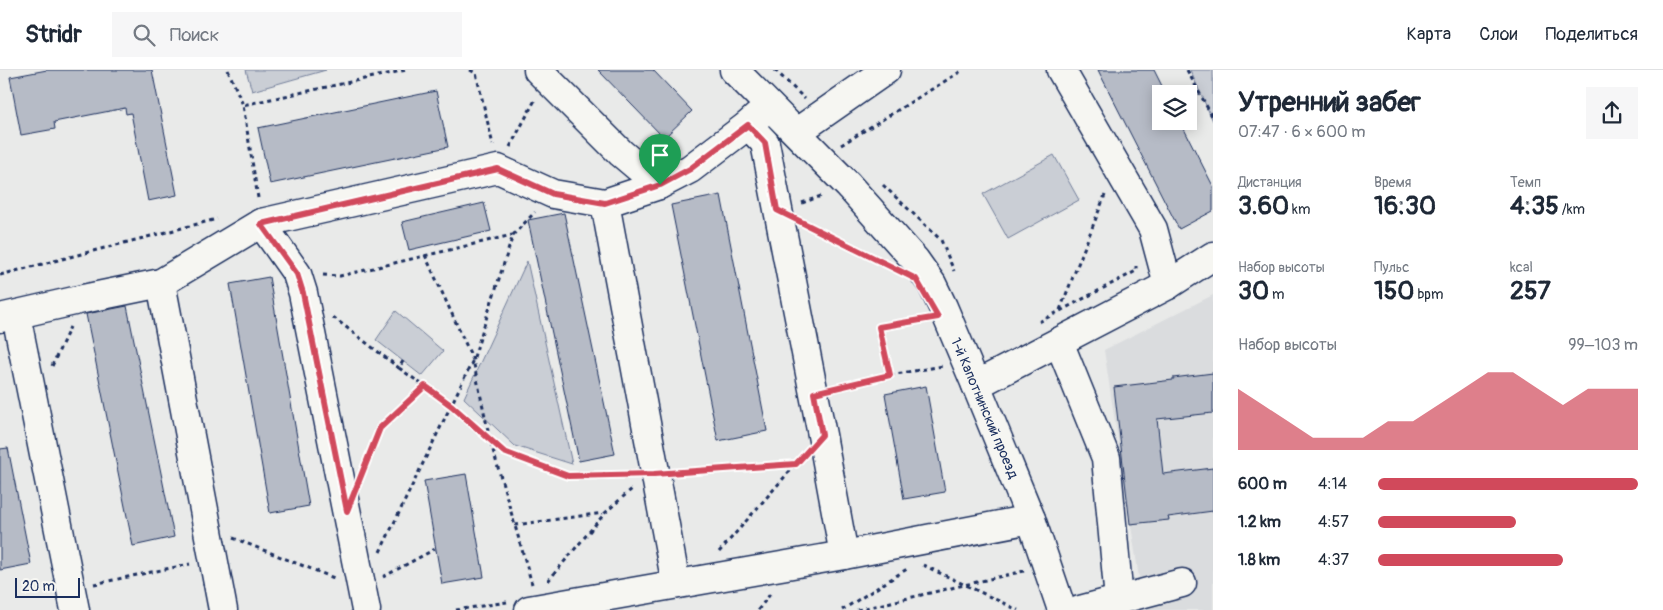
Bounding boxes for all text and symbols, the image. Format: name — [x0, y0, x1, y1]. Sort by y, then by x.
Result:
search box — [112, 12, 462, 57]
text: Stridr — [25, 20, 82, 49]
icon: search — [130, 21, 158, 49]
text: Поиск — [170, 23, 219, 47]
text: Карта — [1407, 23, 1451, 46]
text: Слои — [1479, 23, 1517, 46]
text: Поделиться — [1545, 23, 1638, 46]
map controls — [1152, 85, 1197, 130]
button: layers — [1152, 85, 1197, 130]
text: Утренний забег — [1238, 85, 1421, 120]
button: share — [1586, 87, 1638, 139]
text: 07:47 · 6 × 600 m — [1238, 122, 1365, 142]
pin — [639, 134, 681, 185]
icon: arrive — [646, 141, 674, 169]
text: Дистанция — [1238, 174, 1302, 191]
text: Время — [1374, 174, 1411, 191]
text: Темп — [1510, 174, 1541, 191]
text: 3.60 — [1238, 191, 1289, 222]
text: 16:30 — [1374, 191, 1436, 222]
text: 4:35 — [1510, 191, 1559, 222]
text: km — [1289, 201, 1310, 218]
text: /km — [1559, 201, 1585, 218]
text: Набор высоты — [1238, 259, 1325, 276]
text: Пульс — [1374, 259, 1409, 276]
text: kcal — [1510, 259, 1533, 276]
text: 30 — [1238, 276, 1269, 307]
text: 150 — [1374, 276, 1414, 307]
text: 257 — [1510, 276, 1551, 307]
text: m — [1269, 286, 1285, 303]
text: bpm — [1414, 286, 1443, 303]
street label: 1-й Капотнинский проезд — [947, 335, 1022, 482]
text: Набор высоты — [1238, 335, 1337, 355]
text: 99–103 m — [1568, 335, 1638, 355]
text: 600 m — [1238, 474, 1287, 494]
text: 4:14 — [1318, 474, 1347, 494]
text: 1.2 km — [1238, 512, 1281, 532]
text: 4:57 — [1318, 512, 1349, 532]
text: 1.8 km — [1238, 550, 1280, 570]
text: 4:37 — [1318, 550, 1349, 570]
scale bar — [15, 575, 80, 598]
text: 20 m — [22, 578, 55, 595]

